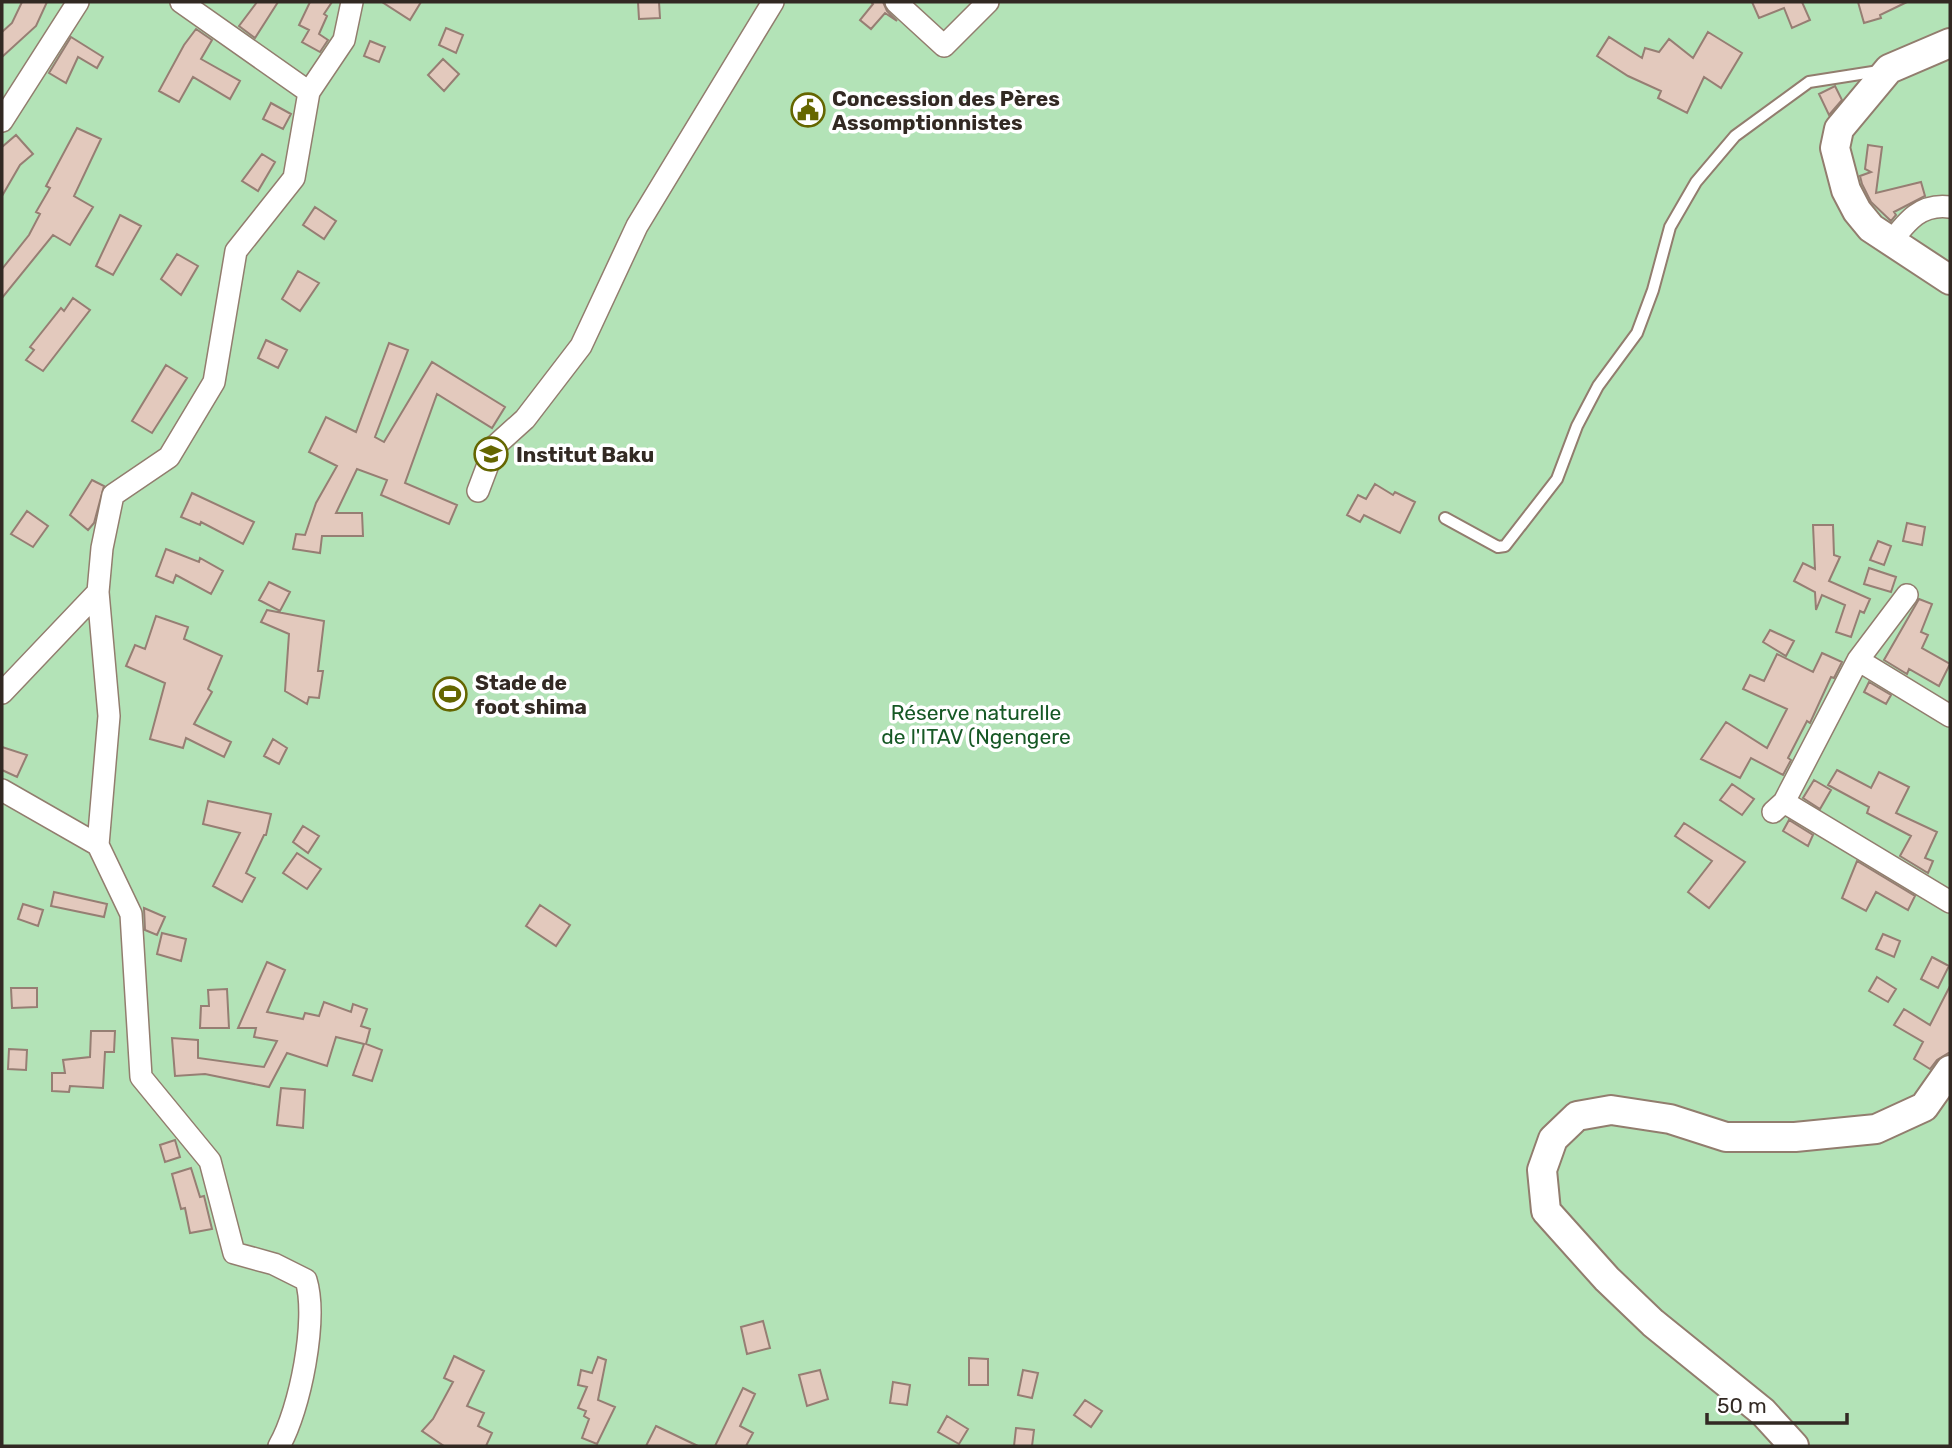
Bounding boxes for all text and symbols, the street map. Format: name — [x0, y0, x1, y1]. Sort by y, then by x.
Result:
place label: Concession des Pères Assomptionnistes — [832, 86, 1060, 135]
public building icon: Concession des Pères Assomptionnistes — [789, 91, 827, 129]
school or university icon: Institut Baku — [472, 435, 510, 473]
place label: Institut Baku — [516, 442, 654, 467]
place label: Stade de foot shima — [475, 670, 587, 719]
sports icon: Stade de foot shima — [431, 675, 469, 713]
park label: Réserve naturelle de l'ITAV (Ngengere — [881, 700, 1071, 749]
scale bar — [1707, 1382, 1847, 1426]
text: 50 m — [1717, 1393, 1767, 1418]

